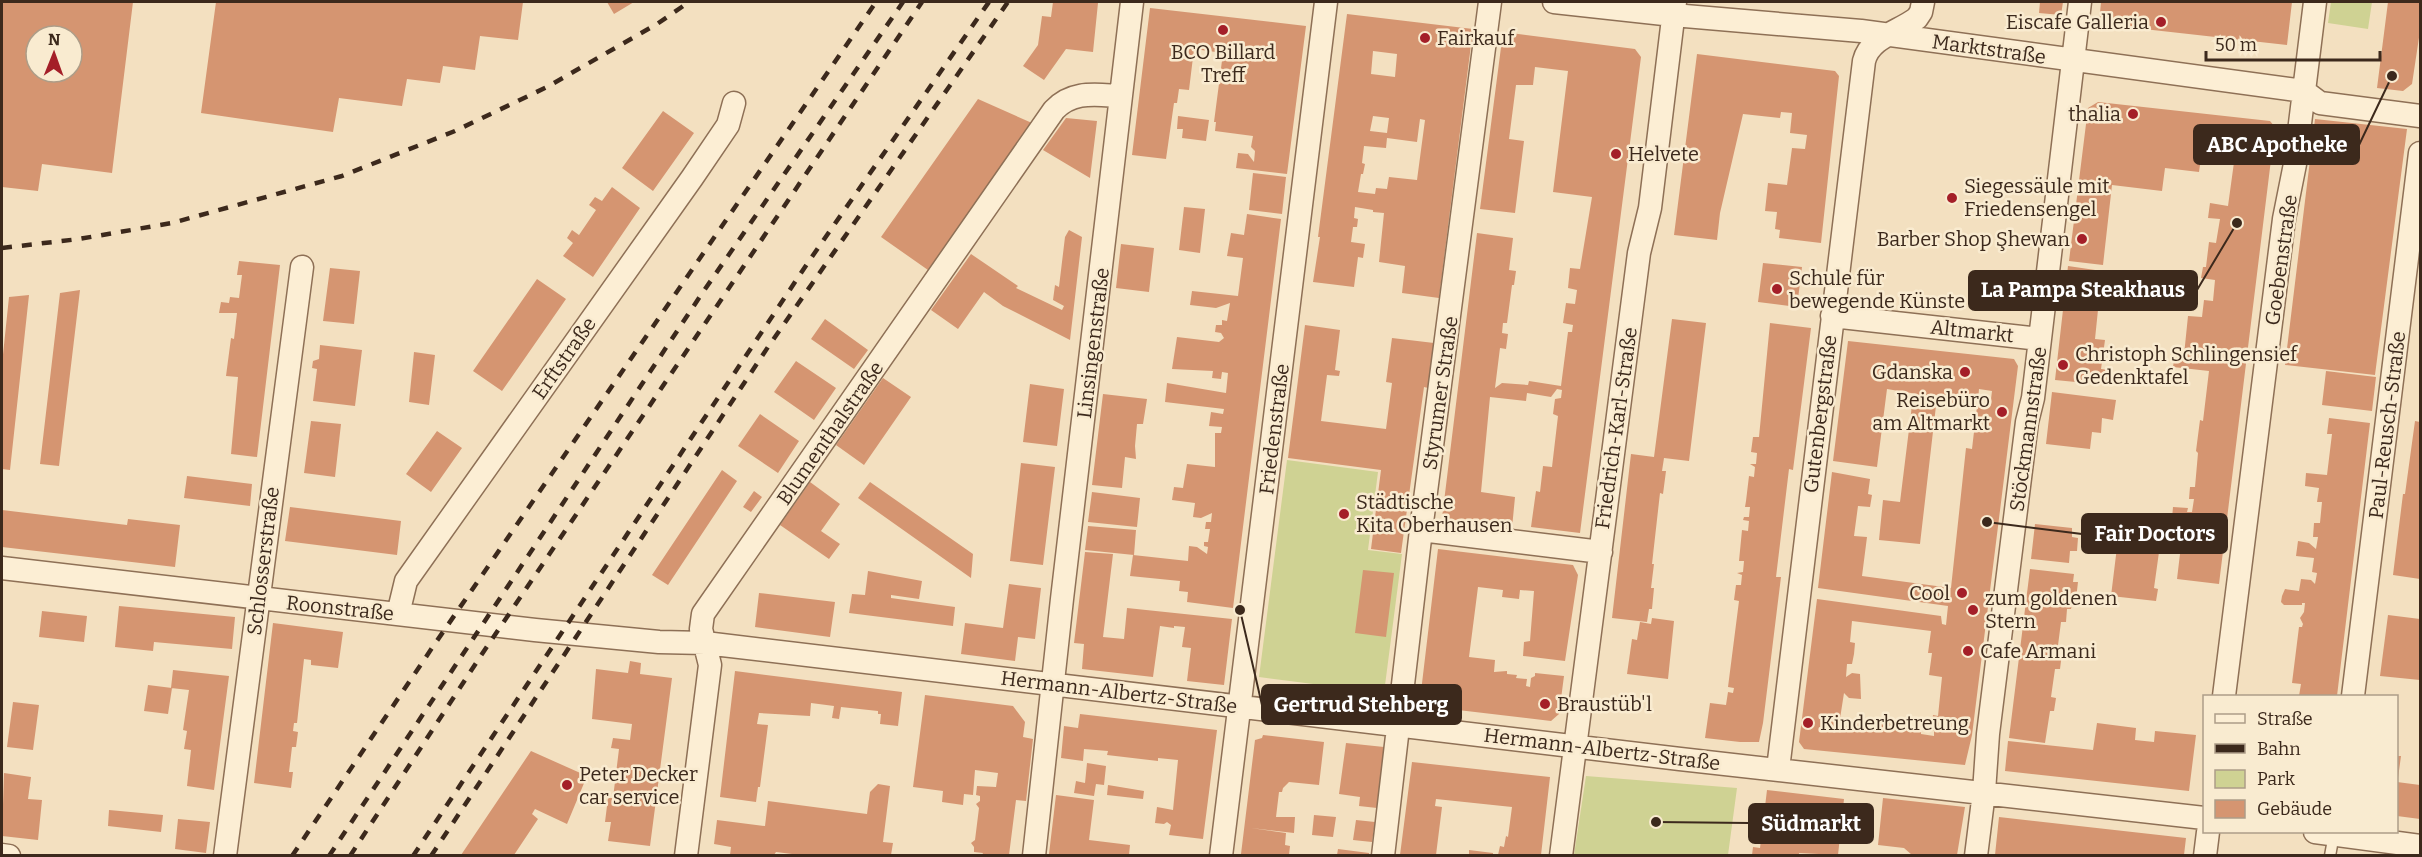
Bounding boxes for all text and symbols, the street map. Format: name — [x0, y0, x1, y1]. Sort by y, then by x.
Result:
place label: Eiscafe Galleria — [2006, 10, 2149, 34]
marker: Eiscafe Galleria — [2154, 15, 2168, 29]
marker: BCO Billard Treff — [1216, 23, 1230, 37]
north arrow — [24, 24, 84, 84]
scale bar — [2206, 24, 2380, 62]
place label: Fairkauf — [1437, 26, 1516, 50]
street label: Marktstraße — [1931, 29, 2047, 69]
text: N — [48, 30, 61, 49]
marker: Fairkauf — [1418, 31, 1432, 45]
text: 50 m — [2215, 34, 2257, 56]
place label: BCO Billard Treff — [1171, 40, 1275, 87]
place label: thalia — [2068, 102, 2121, 126]
marker: thalia — [2126, 107, 2140, 121]
callout: ABC Apotheke — [2194, 125, 2359, 164]
text: ABC Apotheke — [2206, 132, 2348, 158]
place label: Helvete — [1628, 142, 1699, 166]
marker: Helvete — [1609, 147, 1623, 161]
place label: Siegessäule mit Friedensengel — [1964, 174, 2110, 221]
marker: Siegessäule mit Friedensengel — [1945, 191, 1959, 205]
street label: Goebenstraße — [2260, 193, 2302, 327]
place label: Barber Shop Şhewan — [1877, 227, 2070, 251]
marker: Barber Shop Şhewan — [2075, 232, 2089, 246]
street label: Linsingenstraße — [1072, 266, 1114, 420]
place label: Schule für bewegende Künste — [1789, 266, 1965, 313]
callout: La Pampa Steakhaus — [1969, 271, 2197, 310]
text: La Pampa Steakhaus — [1981, 277, 2185, 303]
marker: Schule für bewegende Künste — [1770, 282, 1784, 296]
street label: Erftstraße — [527, 312, 601, 404]
street label: Styrumer Straße — [1417, 315, 1463, 471]
street label: Altmarkt — [1929, 315, 2015, 347]
street label: Friedrich-Karl-Straße — [1590, 325, 1642, 531]
street label: Paul-Reusch-Straße — [2364, 330, 2410, 520]
street label: Gutenbergstraße — [1798, 334, 1842, 494]
place label: Christoph Schlingensief Gedenktafel — [2075, 342, 2299, 389]
street label: Stöckmannstraße — [2005, 345, 2051, 513]
street label: Blumenthalstraße — [772, 357, 888, 509]
marker: Christoph Schlingensief Gedenktafel — [2056, 358, 2070, 372]
place label: Gdanska — [1872, 360, 1953, 384]
street label: Friedenstraße — [1254, 362, 1294, 496]
marker: Gdanska — [1958, 365, 1972, 379]
place label: Reisebüro am Altmarkt — [1872, 388, 1990, 435]
marker: Reisebüro am Altmarkt — [1995, 405, 2009, 419]
street label: Schlosserstraße — [242, 485, 284, 637]
place label: Städtische Kita Oberhausen — [1356, 490, 1513, 537]
marker: Städtische Kita Oberhausen — [1337, 507, 1351, 521]
callout: Fair Doctors — [2082, 514, 2227, 553]
text: Fair Doctors — [2095, 521, 2215, 547]
place label: Cool — [1909, 581, 1950, 605]
marker: Cool — [1955, 586, 1969, 600]
place label: zum goldenen Stern — [1985, 586, 2118, 633]
street label: Roonstraße — [285, 590, 395, 626]
marker: zum goldenen Stern — [1966, 603, 1980, 617]
place label: Cafe Armani — [1980, 639, 2096, 663]
marker: Cafe Armani — [1961, 644, 1975, 658]
street label: Hermann-Albertz-Straße — [999, 666, 1239, 718]
callout: Gertrud Stehberg — [1262, 685, 1461, 724]
text: Gertrud Stehberg — [1273, 692, 1449, 718]
place label: Braustüb'l — [1557, 692, 1652, 716]
legend — [2203, 695, 2398, 833]
marker: Braustüb'l — [1538, 697, 1552, 711]
text: Straße — [2257, 708, 2313, 730]
place label: Kinderbetreung — [1820, 711, 1969, 735]
marker: Kinderbetreung — [1801, 716, 1815, 730]
street label: Hermann-Albertz-Straße — [1482, 723, 1722, 775]
text: Bahn — [2257, 738, 2301, 760]
place label: Peter Decker car service — [579, 762, 698, 809]
text: Park — [2257, 768, 2296, 790]
marker: Peter Decker car service — [560, 778, 574, 792]
text: Gebäude — [2257, 798, 2332, 820]
callout: Südmarkt — [1749, 804, 1873, 843]
text: Südmarkt — [1761, 811, 1862, 837]

